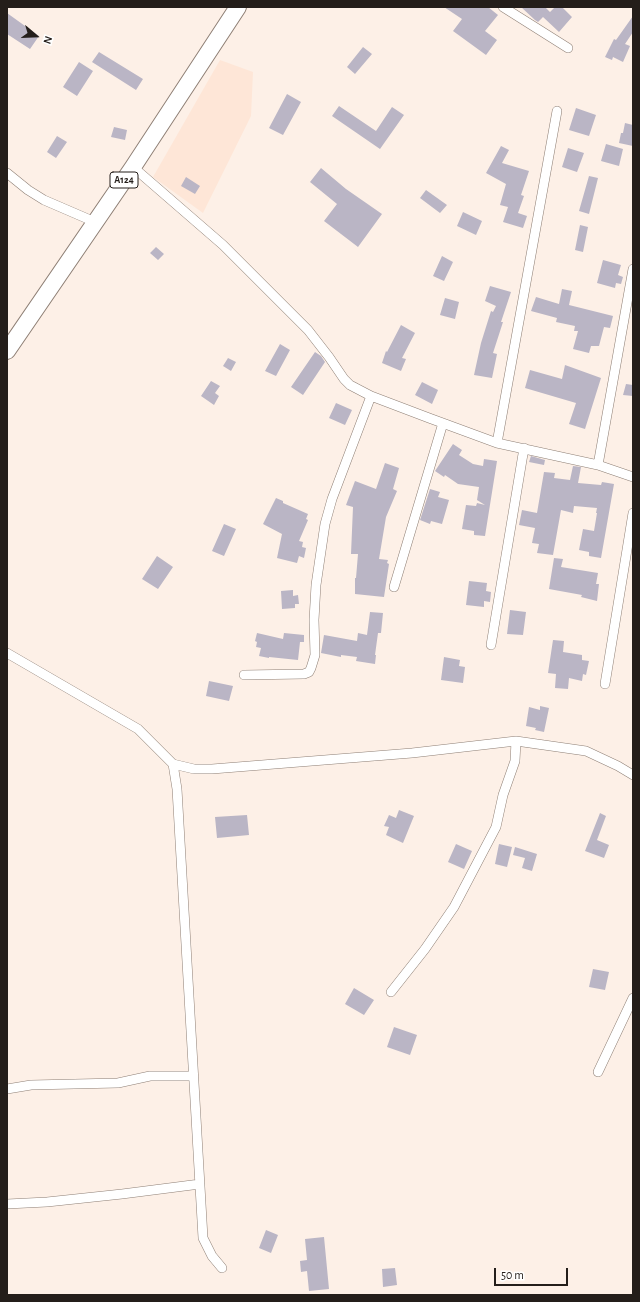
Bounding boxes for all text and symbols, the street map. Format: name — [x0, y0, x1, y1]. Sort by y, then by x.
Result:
north arrow — [16, 16, 56, 56]
text: N — [41, 35, 54, 45]
road number: A124 — [110, 172, 138, 188]
scale bar — [496, 1260, 570, 1286]
text: 50 m — [501, 1269, 524, 1281]

